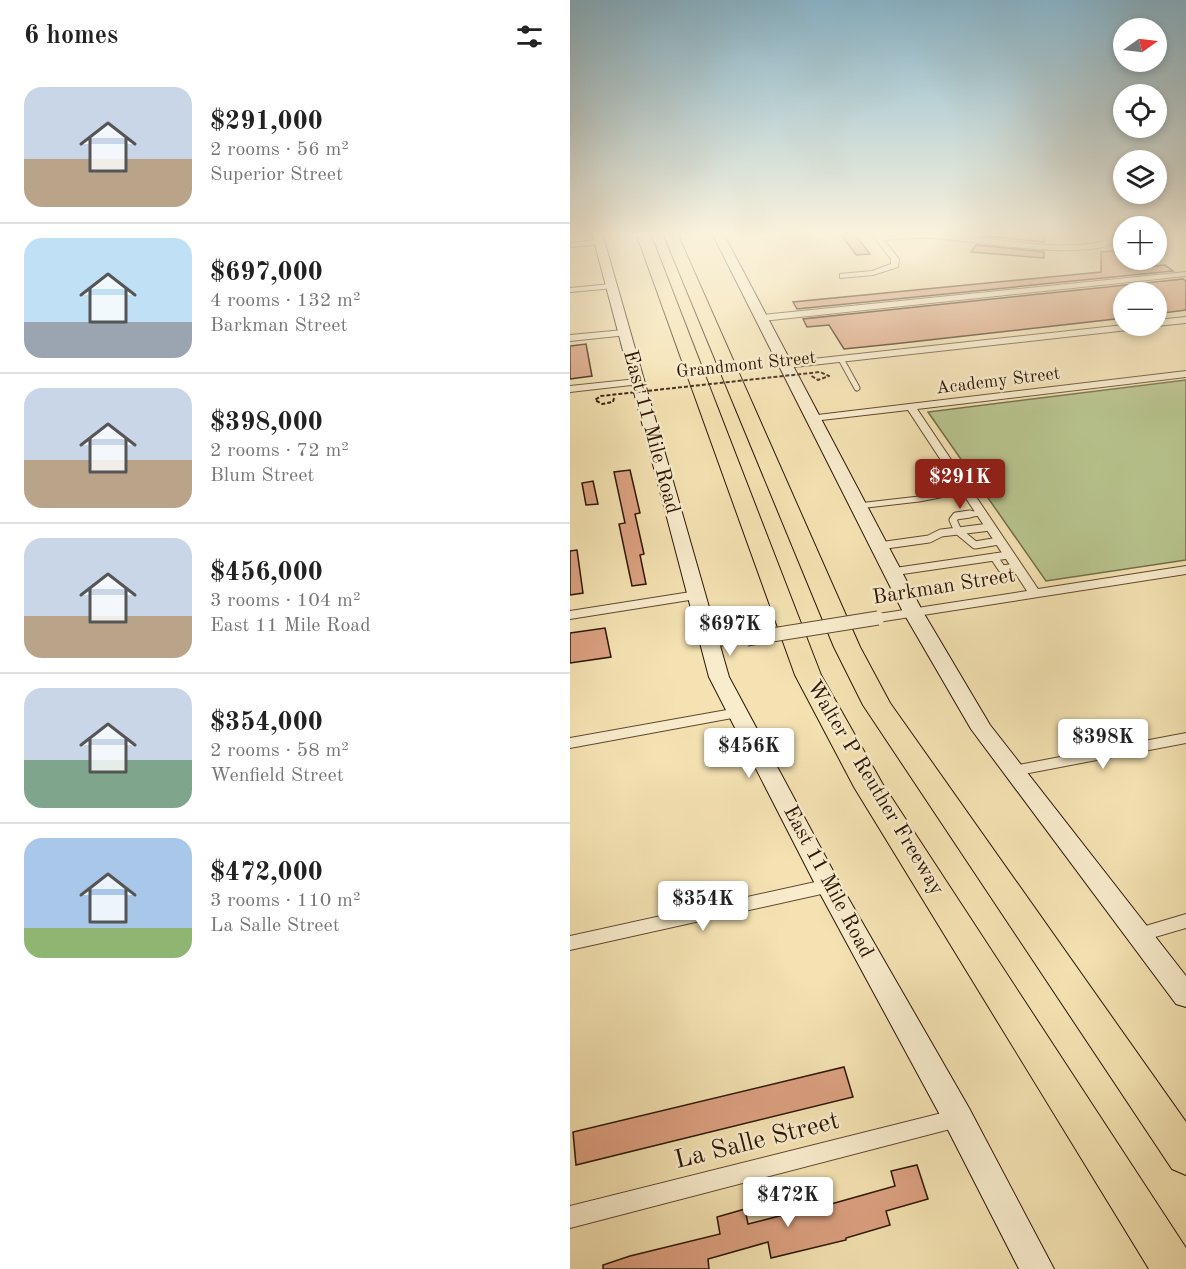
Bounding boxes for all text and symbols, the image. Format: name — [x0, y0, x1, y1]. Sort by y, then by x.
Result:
north arrow — [1113, 18, 1167, 72]
map controls — [1113, 18, 1167, 336]
icon: filters — [513, 20, 546, 53]
text: 6 homes — [24, 23, 118, 49]
button: locate — [1113, 84, 1167, 138]
text: $291,000 — [210, 109, 323, 135]
icon: home — [72, 111, 144, 183]
text: 2 rooms · 56 m² — [210, 140, 349, 160]
button: layers — [1113, 150, 1167, 204]
text: Superior Street — [210, 165, 343, 185]
button: + — [1113, 216, 1167, 270]
text: $697,000 — [210, 260, 323, 286]
icon: home — [72, 262, 144, 334]
button: − — [1113, 282, 1167, 336]
text: 4 rooms · 132 m² — [210, 291, 360, 311]
text: Barkman Street — [210, 316, 347, 336]
street label: East 11 Mile Road — [619, 348, 683, 516]
street label: Grandmont Street — [675, 349, 817, 381]
street label: Academy Street — [935, 364, 1061, 398]
text: $398,000 — [210, 410, 323, 436]
icon: home — [72, 412, 144, 484]
text: 2 rooms · 72 m² — [210, 441, 349, 461]
pin: $291K — [918, 459, 1002, 510]
text: Blum Street — [210, 466, 314, 486]
text: $291K — [929, 468, 991, 488]
text: $456,000 — [210, 560, 323, 586]
icon: home — [72, 562, 144, 634]
street label: Barkman Street — [871, 565, 1017, 609]
text: 3 rooms · 104 m² — [210, 591, 360, 611]
pin: $697K — [688, 606, 772, 657]
text: $697K — [699, 615, 761, 635]
text: East 11 Mile Road — [210, 616, 371, 636]
street label: Walter P Reuther Freeway — [803, 677, 947, 899]
text: $354,000 — [210, 710, 323, 736]
icon: home — [72, 712, 144, 784]
pin: $398K — [1061, 719, 1145, 770]
pin: $456K — [707, 728, 791, 779]
text: $398K — [1072, 728, 1134, 748]
text: $456K — [718, 737, 780, 757]
text: 2 rooms · 58 m² — [210, 741, 349, 761]
text: Wenfield Street — [210, 766, 344, 786]
street label: East 11 Mile Road — [779, 803, 877, 961]
text: $472,000 — [210, 860, 323, 886]
icon: home — [72, 862, 144, 934]
pin: $354K — [661, 881, 745, 932]
text: $354K — [672, 890, 734, 910]
text: 3 rooms · 110 m² — [210, 891, 360, 911]
text: La Salle Street — [210, 916, 340, 936]
street label: La Salle Street — [672, 1108, 842, 1174]
pin: $472K — [746, 1177, 830, 1228]
text: $472K — [757, 1186, 819, 1206]

